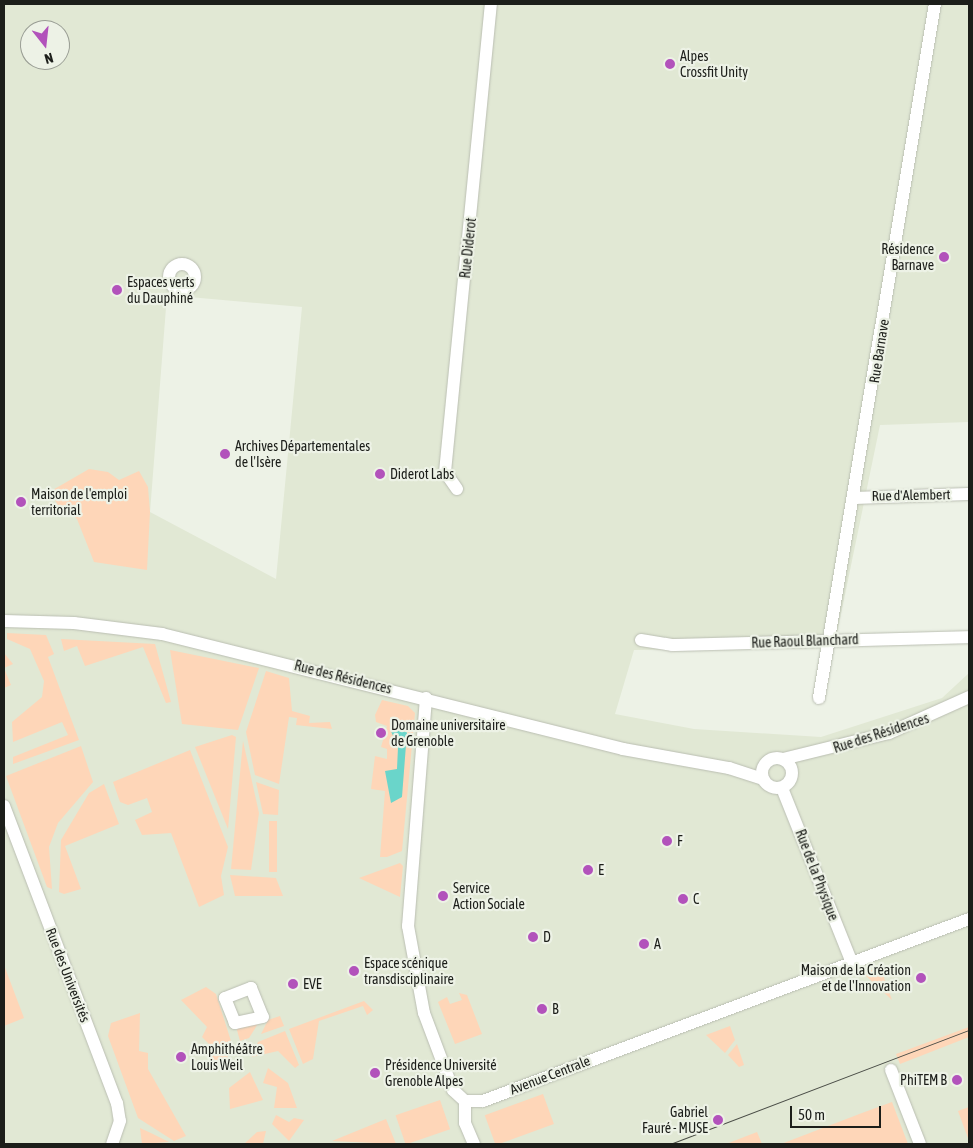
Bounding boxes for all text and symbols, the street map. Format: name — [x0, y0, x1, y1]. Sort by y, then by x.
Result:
north arrow — [20, 20, 70, 70]
place label: Alpes Crossfit Unity — [680, 48, 748, 80]
text: N — [43, 50, 55, 67]
marker: Alpes Crossfit Unity — [664, 58, 676, 70]
street label: Rue Diderot — [456, 217, 480, 279]
place label: Résidence Barnave — [881, 241, 934, 274]
marker: Résidence Barnave — [938, 251, 950, 263]
place label: Espaces verts du Dauphiné — [127, 274, 194, 306]
marker: Espaces verts du Dauphiné — [111, 284, 123, 296]
street label: Rue Barnave — [866, 318, 892, 384]
place label: Archives Départementales de l'Isère — [235, 438, 370, 471]
marker: Archives Départementales de l'Isère — [219, 448, 231, 460]
place label: Diderot Labs — [390, 466, 454, 482]
marker: Diderot Labs — [374, 468, 386, 480]
place label: Maison de l'emploi territorial — [31, 486, 127, 518]
street label: Rue d'Alembert — [871, 486, 951, 504]
marker: Maison de l'emploi territorial — [15, 496, 27, 508]
street label: Rue Raoul Blanchard — [751, 631, 859, 651]
street label: Rue des Résidences — [293, 657, 393, 697]
street label: Rue des Résidences — [831, 710, 931, 756]
place label: Domaine universitaire de Grenoble — [391, 717, 506, 750]
marker: Domaine universitaire de Grenoble — [375, 727, 387, 739]
street label: Rue de la Physique — [792, 827, 842, 923]
place label: F — [677, 833, 683, 849]
marker: F — [661, 835, 673, 847]
place label: E — [598, 862, 604, 878]
marker: E — [582, 864, 594, 876]
place label: Service Action Sociale — [453, 880, 525, 912]
marker: Service Action Sociale — [437, 890, 449, 902]
place label: C — [693, 891, 699, 907]
marker: C — [677, 893, 689, 905]
street label: Rue des Universités — [42, 925, 94, 1025]
place label: D — [543, 929, 551, 945]
marker: D — [527, 931, 539, 943]
place label: A — [654, 936, 661, 952]
marker: A — [638, 938, 650, 950]
place label: Espace scénique transdisciplinaire — [364, 955, 454, 988]
place label: Maison de la Création et de l'Innovation — [801, 962, 911, 994]
marker: Espace scénique transdisciplinaire — [348, 965, 360, 977]
marker: Maison de la Création et de l'Innovation — [915, 972, 927, 984]
place label: EVE — [303, 976, 322, 992]
marker: EVE — [287, 978, 299, 990]
place label: B — [552, 1001, 559, 1017]
marker: B — [536, 1003, 548, 1015]
place label: Amphithéâtre Louis Weil — [191, 1041, 263, 1074]
marker: Amphithéâtre Louis Weil — [175, 1051, 187, 1063]
street label: Avenue Centrale — [508, 1052, 592, 1098]
place label: Présidence Université Grenoble Alpes — [385, 1057, 497, 1090]
marker: Présidence Université Grenoble Alpes — [369, 1067, 381, 1079]
place label: PhiTEM B — [900, 1072, 947, 1088]
marker: PhiTEM B — [951, 1074, 963, 1086]
scale bar — [793, 1096, 884, 1128]
place label: Gabriel Fauré - MUSE — [642, 1104, 708, 1136]
text: 50 m — [798, 1106, 825, 1123]
marker: Gabriel Fauré - MUSE — [712, 1114, 724, 1126]

